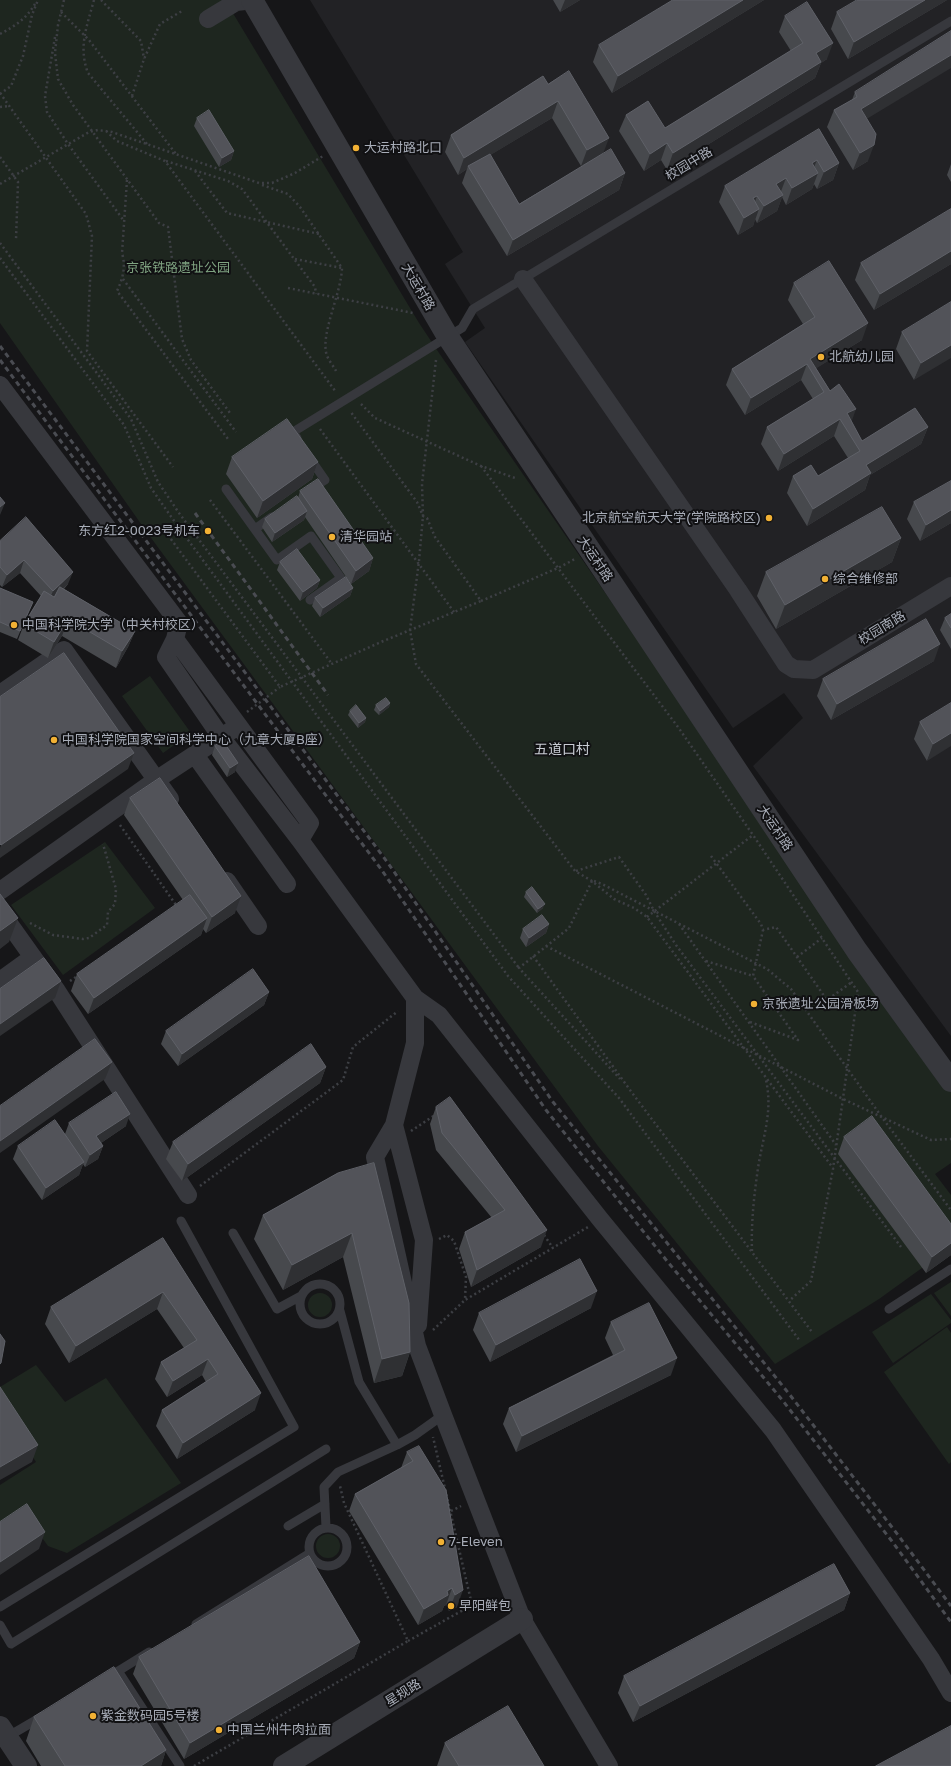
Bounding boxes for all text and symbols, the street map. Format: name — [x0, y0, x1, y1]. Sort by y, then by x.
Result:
place label: 大运村路北口 — [364, 140, 442, 156]
marker: 大运村路北口 — [351, 143, 361, 153]
street label: 校园中路 — [663, 144, 715, 184]
park label: 京张铁路遗址公园 — [126, 260, 230, 276]
street label: 大运村路 — [398, 261, 438, 313]
place label: 北航幼儿园 — [829, 349, 894, 365]
marker: 北航幼儿园 — [816, 352, 826, 362]
place label: 北京航空航天大学(学院路校区) — [582, 510, 761, 526]
marker: 北京航空航天大学(学院路校区) — [764, 513, 774, 523]
place label: 东方红2-0023号机车 — [78, 523, 200, 539]
marker: 东方红2-0023号机车 — [203, 526, 213, 536]
place label: 清华园站 — [340, 529, 392, 545]
marker: 清华园站 — [327, 532, 337, 542]
street label: 大运村路 — [574, 533, 616, 585]
place label: 综合维修部 — [833, 571, 898, 587]
marker: 综合维修部 — [820, 574, 830, 584]
street label: 校园南路 — [856, 608, 908, 648]
place label: 中国科学院大学（中关村校区） — [22, 617, 204, 633]
marker: 中国科学院大学（中关村校区） — [9, 620, 19, 630]
place label: 中国科学院国家空间科学中心（九章大厦B座） — [62, 732, 331, 748]
marker: 中国科学院国家空间科学中心（九章大厦B座） — [49, 735, 59, 745]
district label: 五道口村 — [534, 742, 590, 758]
street label: 大运村路 — [754, 802, 796, 854]
place label: 京张遗址公园滑板场 — [762, 996, 879, 1012]
marker: 京张遗址公园滑板场 — [749, 999, 759, 1009]
place label: 7-Eleven — [449, 1534, 503, 1550]
marker: 7-Eleven — [436, 1537, 446, 1547]
place label: 早阳鲜包 — [459, 1598, 511, 1614]
marker: 早阳鲜包 — [446, 1601, 456, 1611]
street label: 星规路 — [382, 1676, 424, 1710]
place label: 紫金数码园5号楼 — [101, 1708, 200, 1724]
marker: 紫金数码园5号楼 — [88, 1711, 98, 1721]
place label: 中国兰州牛肉拉面 — [227, 1722, 331, 1738]
marker: 中国兰州牛肉拉面 — [214, 1725, 224, 1735]

